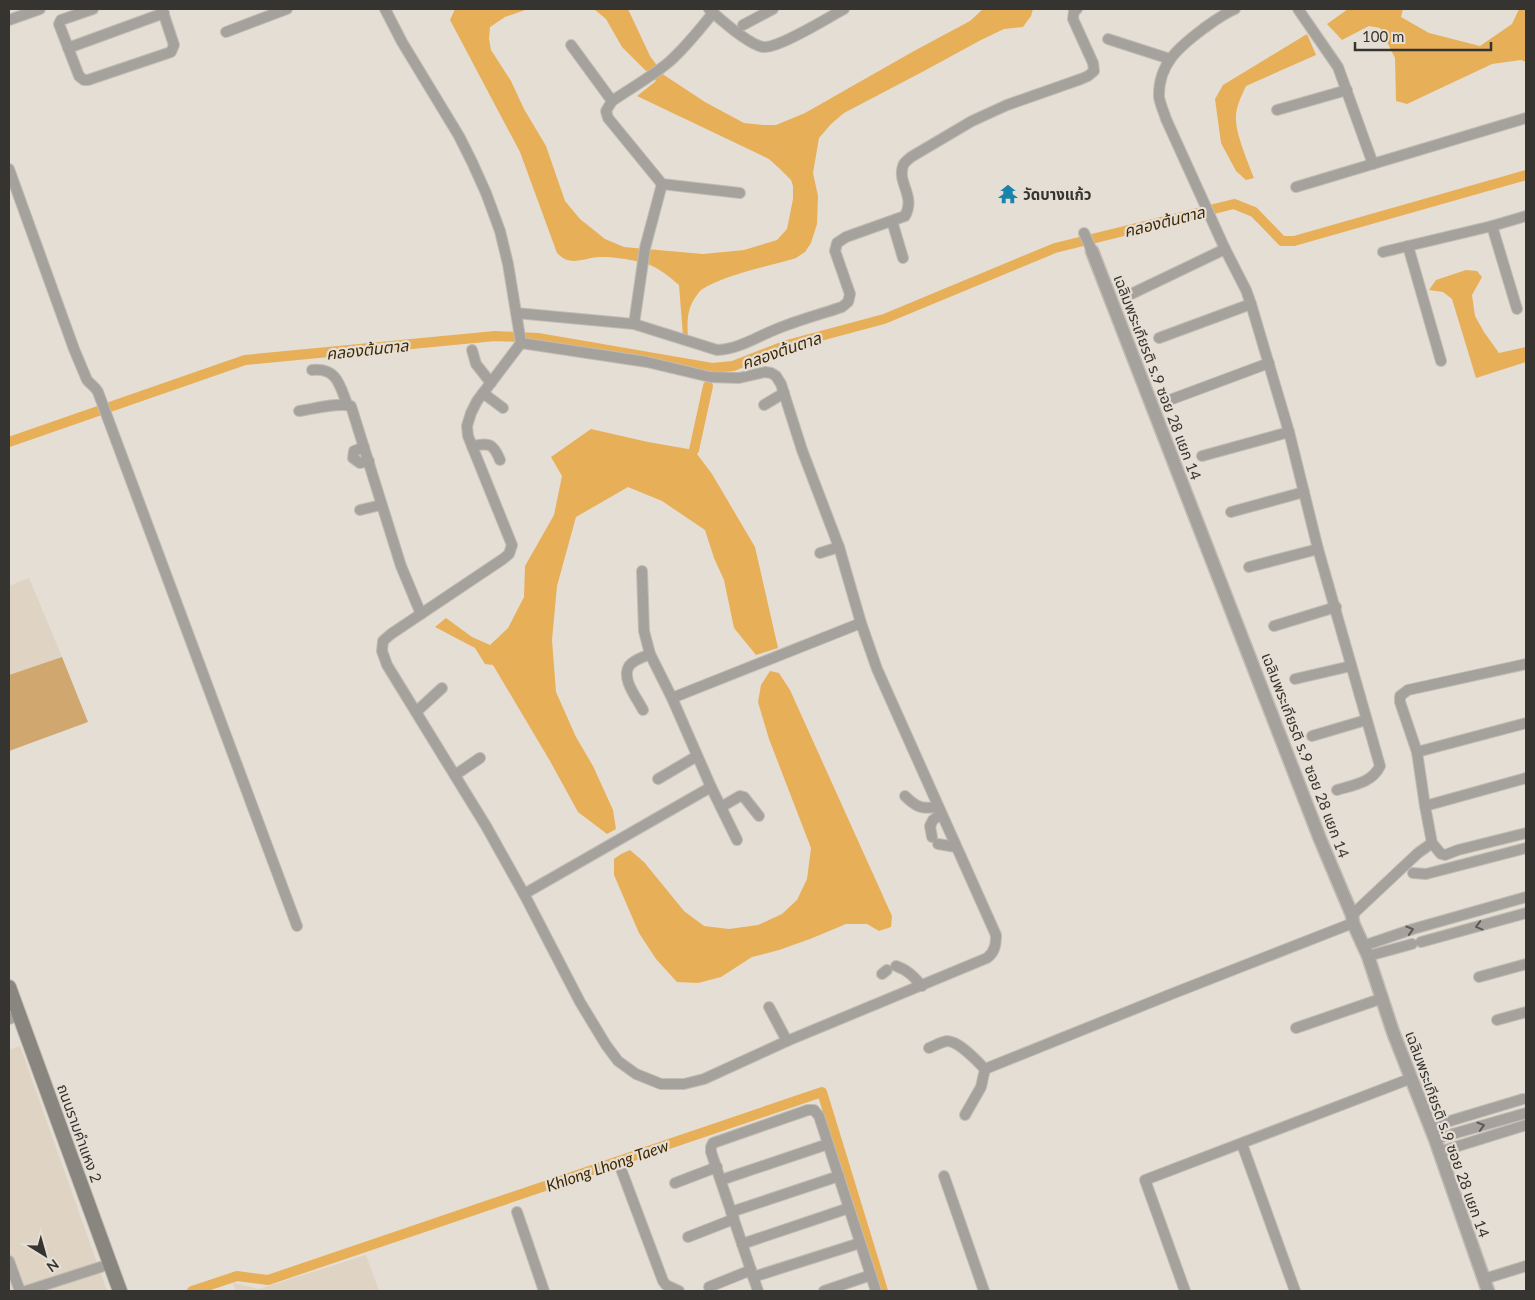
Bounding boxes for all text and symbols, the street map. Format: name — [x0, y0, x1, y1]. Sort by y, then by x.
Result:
scale bar — [1355, 20, 1491, 52]
text: 100 m — [1362, 27, 1404, 45]
temple icon: วัดบางแก้ว — [997, 183, 1019, 205]
place label: วัดบางแก้ว — [1023, 185, 1092, 203]
water label: คลองต้นตาล — [1122, 202, 1207, 240]
street label: เฉลิมพระเกียรติ ร.9 ซอย 28 แยก 14 — [1110, 272, 1206, 482]
water label: คลองต้นตาล — [739, 327, 824, 372]
water label: คลองต้นตาล — [325, 335, 410, 363]
street label: เฉลิมพระเกียรติ ร.9 ซอย 28 แยก 14 — [1258, 650, 1354, 860]
one-way arrow — [1475, 920, 1484, 931]
one-way arrow — [1405, 926, 1413, 936]
street label: เฉลิมพระเกียรติ ร.9 ซอย 28 แยก 14 — [1402, 1028, 1494, 1240]
street label: ถนนรามคำแหง 2 — [54, 1081, 106, 1185]
one-way arrow — [1476, 1122, 1484, 1132]
water label: Khlong Lhong Taew — [543, 1135, 671, 1195]
north arrow — [20, 1230, 70, 1280]
text: N — [44, 1256, 63, 1276]

